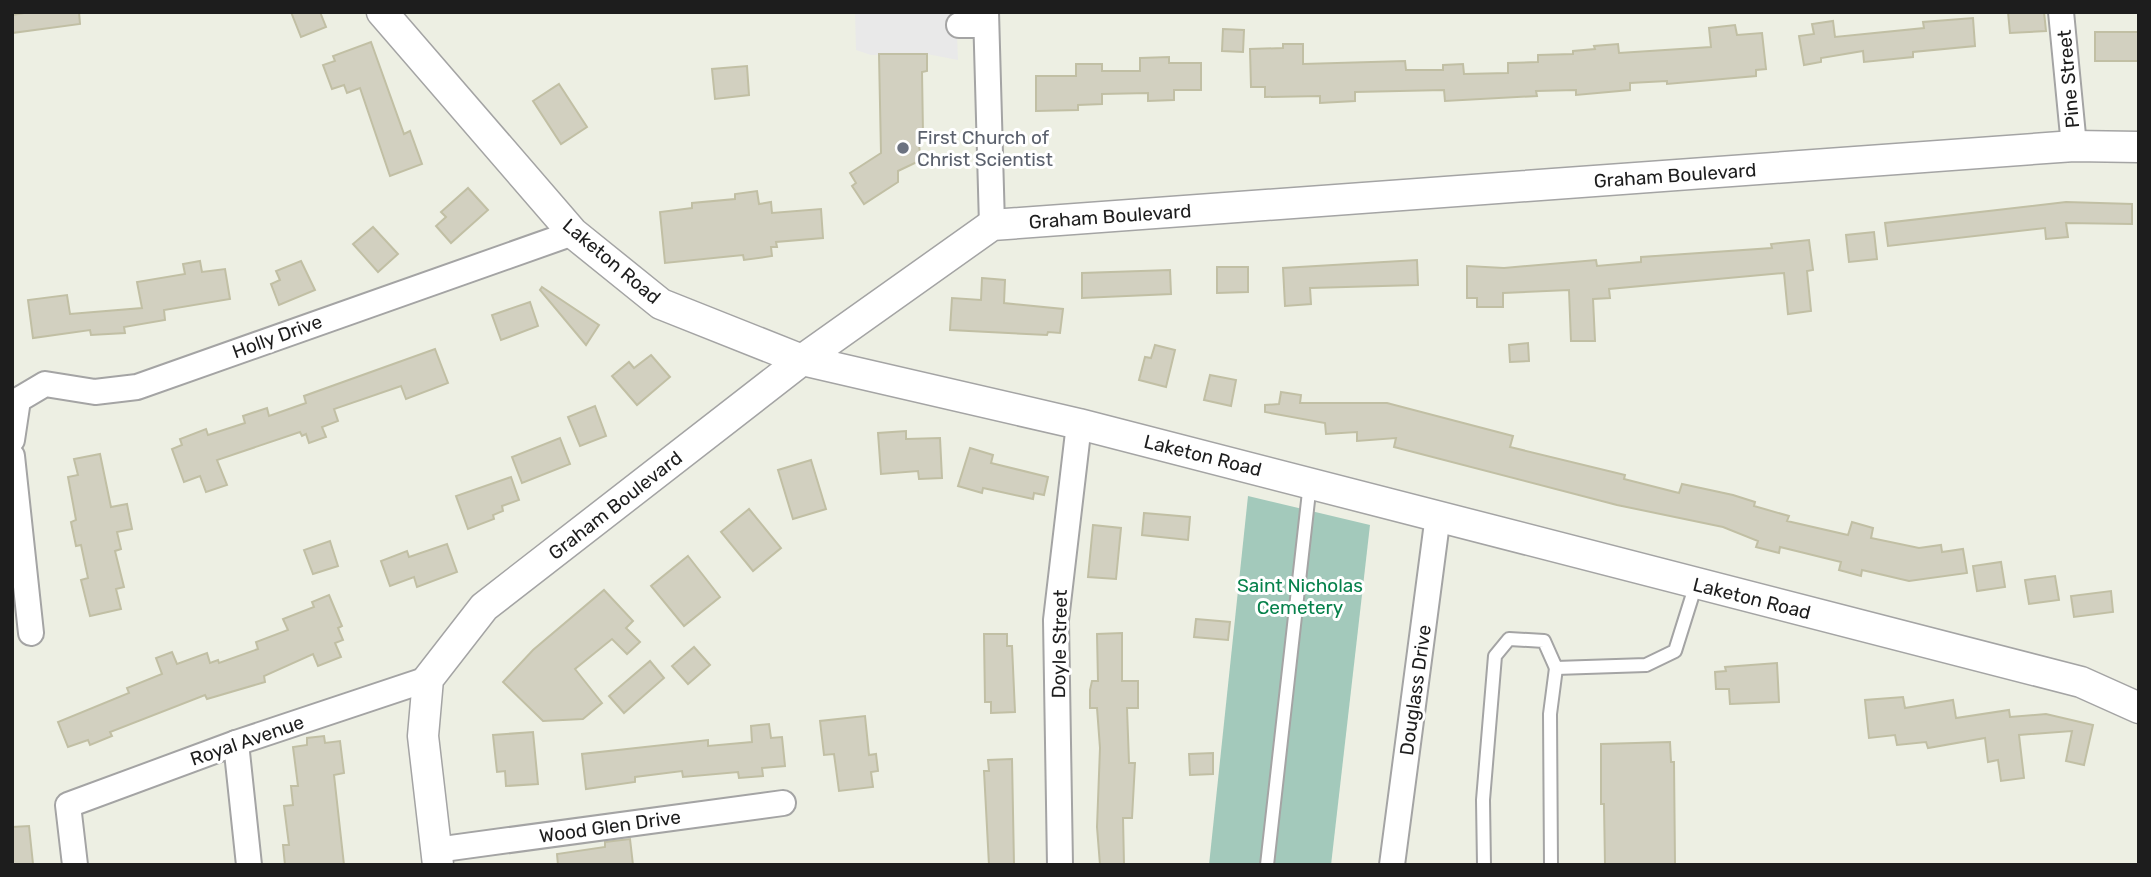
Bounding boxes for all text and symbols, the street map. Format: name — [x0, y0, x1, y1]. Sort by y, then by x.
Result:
street label: Pine Street — [2053, 28, 2084, 129]
place label: First Church of Christ Scientist — [917, 126, 1053, 171]
marker: First Church of Christ Scientist — [895, 140, 911, 156]
street label: Graham Boulevard — [1593, 158, 1757, 193]
street label: Graham Boulevard — [1028, 199, 1192, 234]
street label: Laketon Road — [558, 214, 665, 309]
street label: Holly Drive — [229, 310, 325, 363]
street label: Laketon Road — [1142, 430, 1264, 481]
street label: Graham Boulevard — [544, 446, 687, 565]
street label: Laketon Road — [1691, 573, 1813, 624]
park label: Saint Nicholas Cemetery — [1237, 574, 1363, 619]
street label: Doyle Street — [1047, 589, 1072, 699]
street label: Douglass Drive — [1395, 623, 1436, 757]
street label: Royal Avenue — [187, 710, 307, 771]
street label: Wood Glen Drive — [538, 805, 682, 848]

